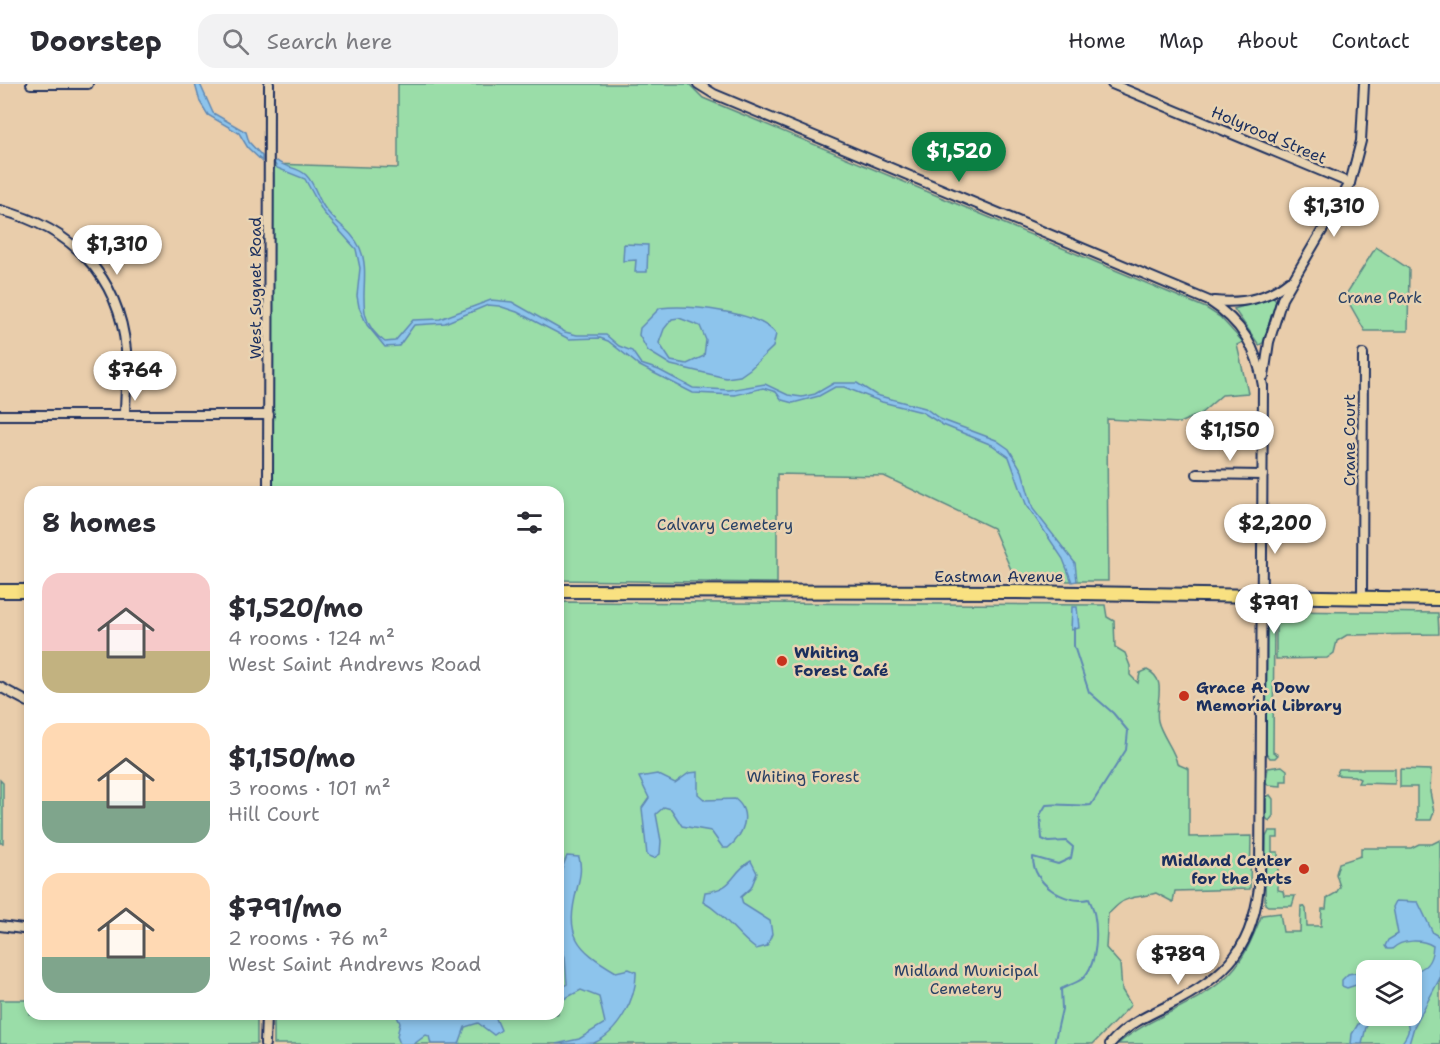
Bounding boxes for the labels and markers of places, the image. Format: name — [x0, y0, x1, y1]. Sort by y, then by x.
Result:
pin: $1,520 — [910, 132, 1008, 183]
pin: $1,310 — [1285, 187, 1383, 238]
pin: $1,310 — [68, 225, 166, 276]
pin: $764 — [99, 351, 171, 402]
pin: $1,150 — [1181, 411, 1279, 462]
pin: $2,200 — [1226, 504, 1324, 555]
pin: $791 — [1238, 584, 1310, 635]
place label: Whiting Forest Café — [794, 642, 889, 681]
marker: Whiting Forest Café — [775, 654, 789, 668]
place label: Grace A. Dow Memorial Library — [1196, 677, 1342, 716]
marker: Grace A. Dow Memorial Library — [1177, 689, 1191, 703]
place label: Midland Center for the Arts — [1161, 850, 1292, 889]
marker: Midland Center for the Arts — [1297, 862, 1311, 876]
pin: $789 — [1142, 935, 1214, 986]

